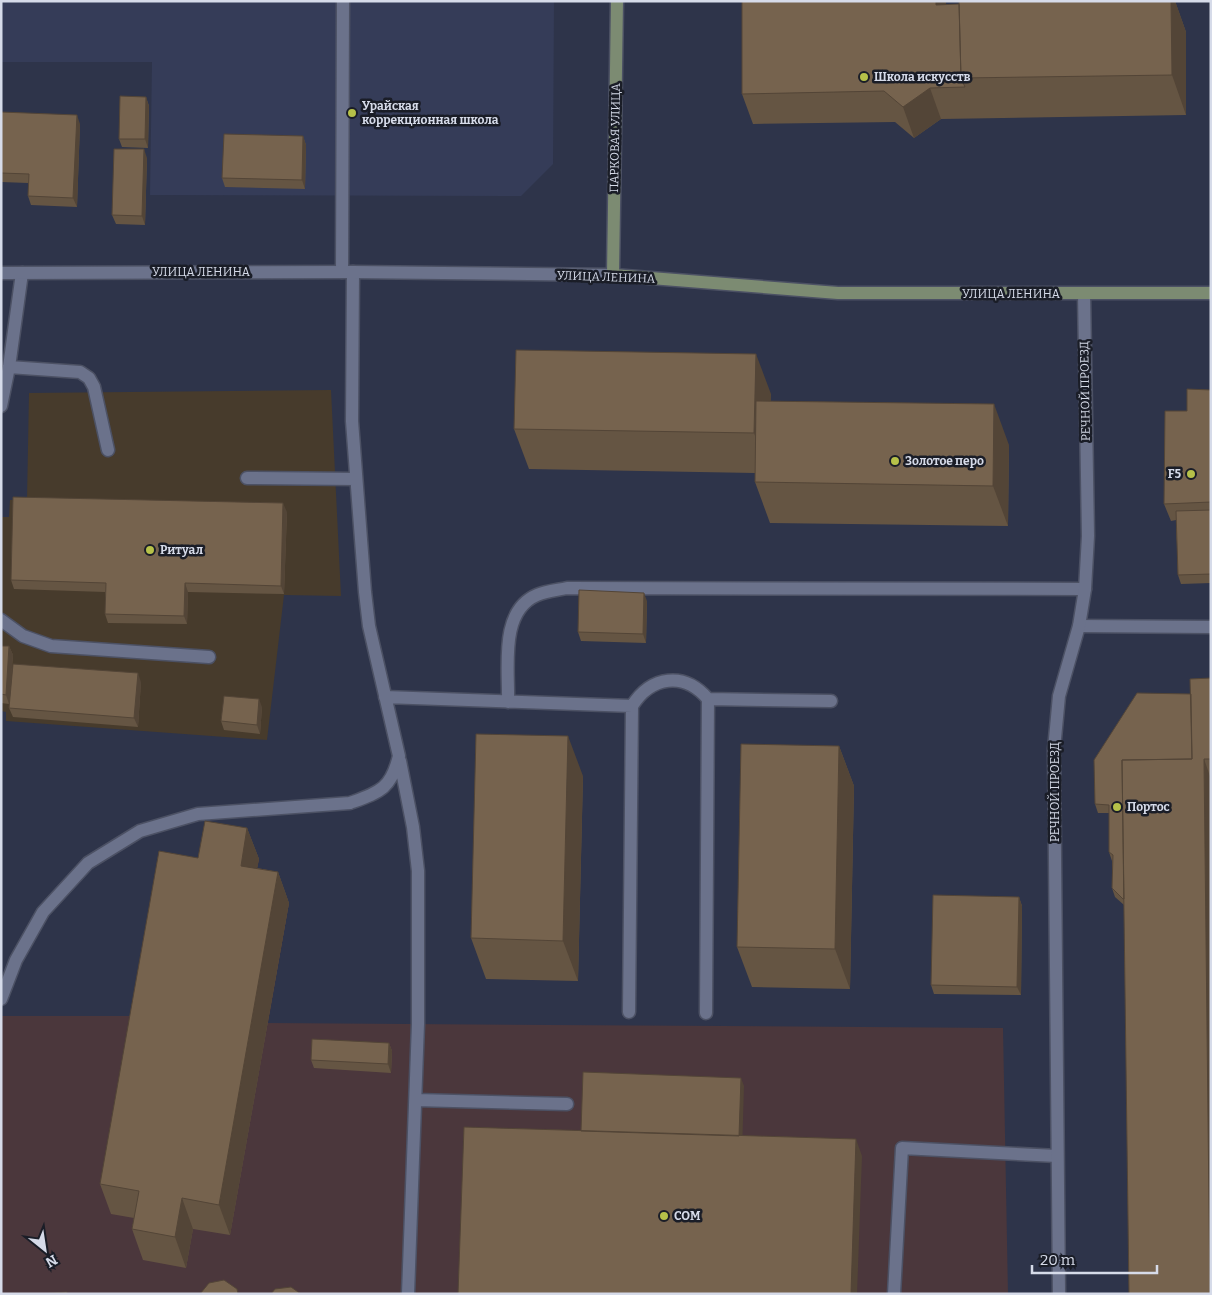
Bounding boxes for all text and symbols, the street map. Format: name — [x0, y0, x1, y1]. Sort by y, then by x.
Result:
place label: Школа искусств — [874, 70, 971, 84]
marker: Школа искусств — [858, 71, 870, 83]
street label: ПАРКОВАЯ УЛИЦА — [607, 83, 623, 193]
place label: Урайская коррекционная школа — [362, 99, 499, 127]
marker: Урайская коррекционная школа — [346, 107, 358, 119]
street label: УЛИЦА ЛЕНИНА — [152, 265, 251, 279]
street label: УЛИЦА ЛЕНИНА — [557, 268, 656, 286]
street label: УЛИЦА ЛЕНИНА — [962, 287, 1061, 301]
street label: РЕЧНОЙ ПРОЕЗД — [1076, 341, 1093, 441]
place label: Золотое перо — [905, 454, 984, 468]
marker: Золотое перо — [889, 455, 901, 467]
place label: F5 — [1168, 467, 1181, 481]
marker: F5 — [1185, 468, 1197, 480]
place label: Ритуал — [160, 543, 203, 557]
marker: Ритуал — [144, 544, 156, 556]
street label: РЕЧНОЙ ПРОЕЗД — [1047, 742, 1062, 842]
place label: Портос — [1127, 800, 1170, 814]
marker: Портос — [1111, 801, 1123, 813]
place label: СОМ — [674, 1209, 701, 1223]
marker: СОМ — [658, 1210, 670, 1222]
north arrow — [20, 1225, 70, 1275]
scale bar — [1032, 1242, 1157, 1274]
text: N — [42, 1251, 60, 1271]
text: 20 m — [1040, 1251, 1076, 1269]

